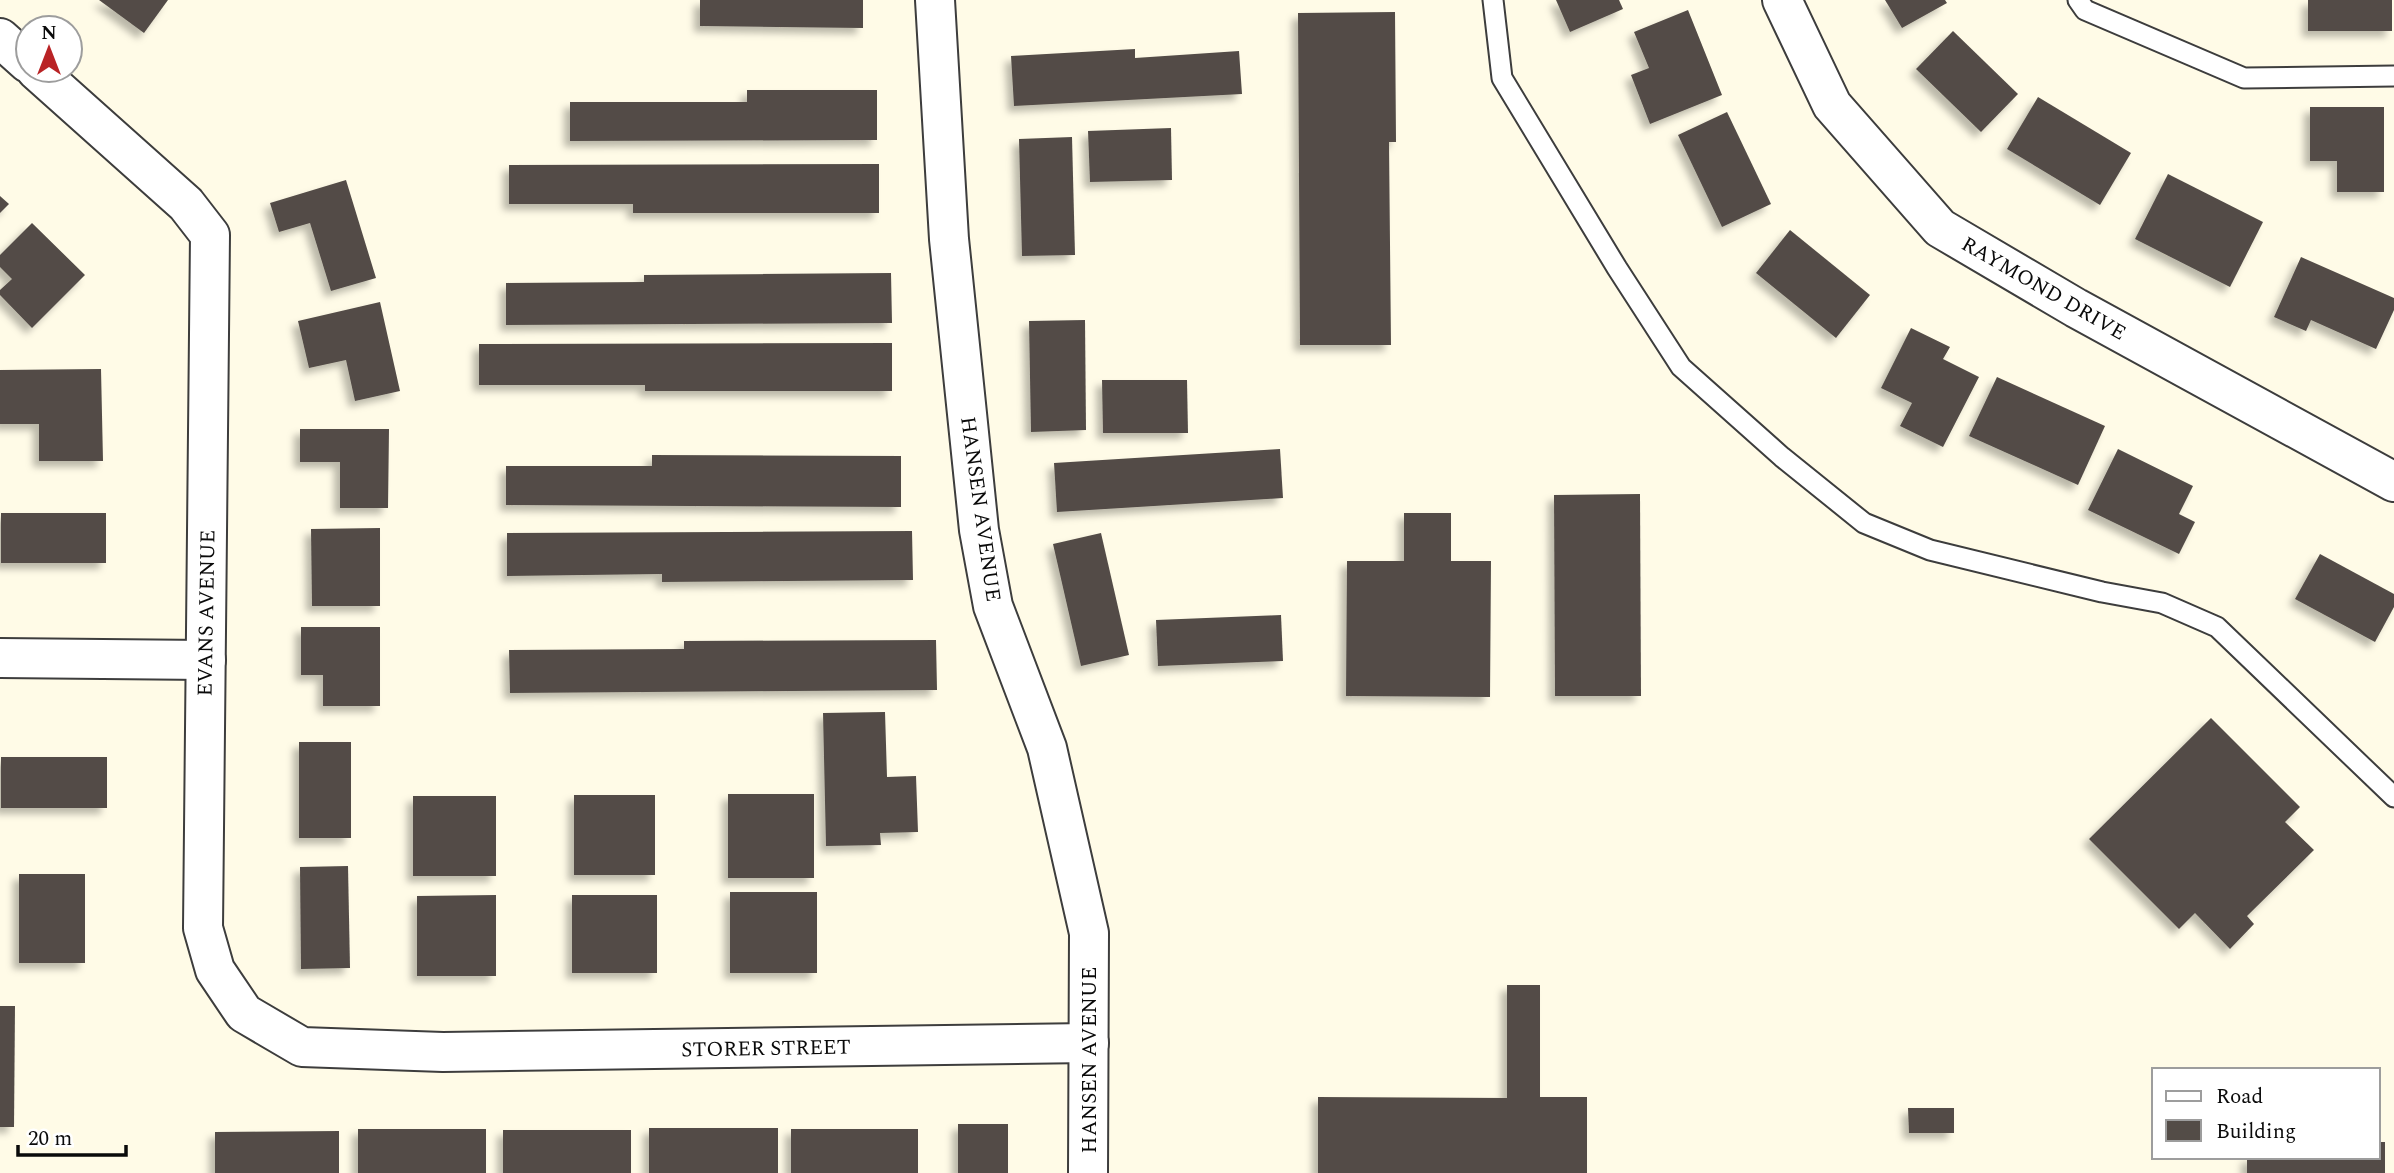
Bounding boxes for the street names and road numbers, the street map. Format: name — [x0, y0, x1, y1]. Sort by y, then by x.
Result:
street label: RAYMOND DRIVE — [1955, 229, 2132, 349]
street label: HANSEN AVENUE — [951, 414, 1009, 604]
street label: EVANS AVENUE — [190, 529, 224, 697]
street label: HANSEN AVENUE — [1074, 967, 1106, 1153]
street label: STORER STREET — [681, 1032, 851, 1066]

